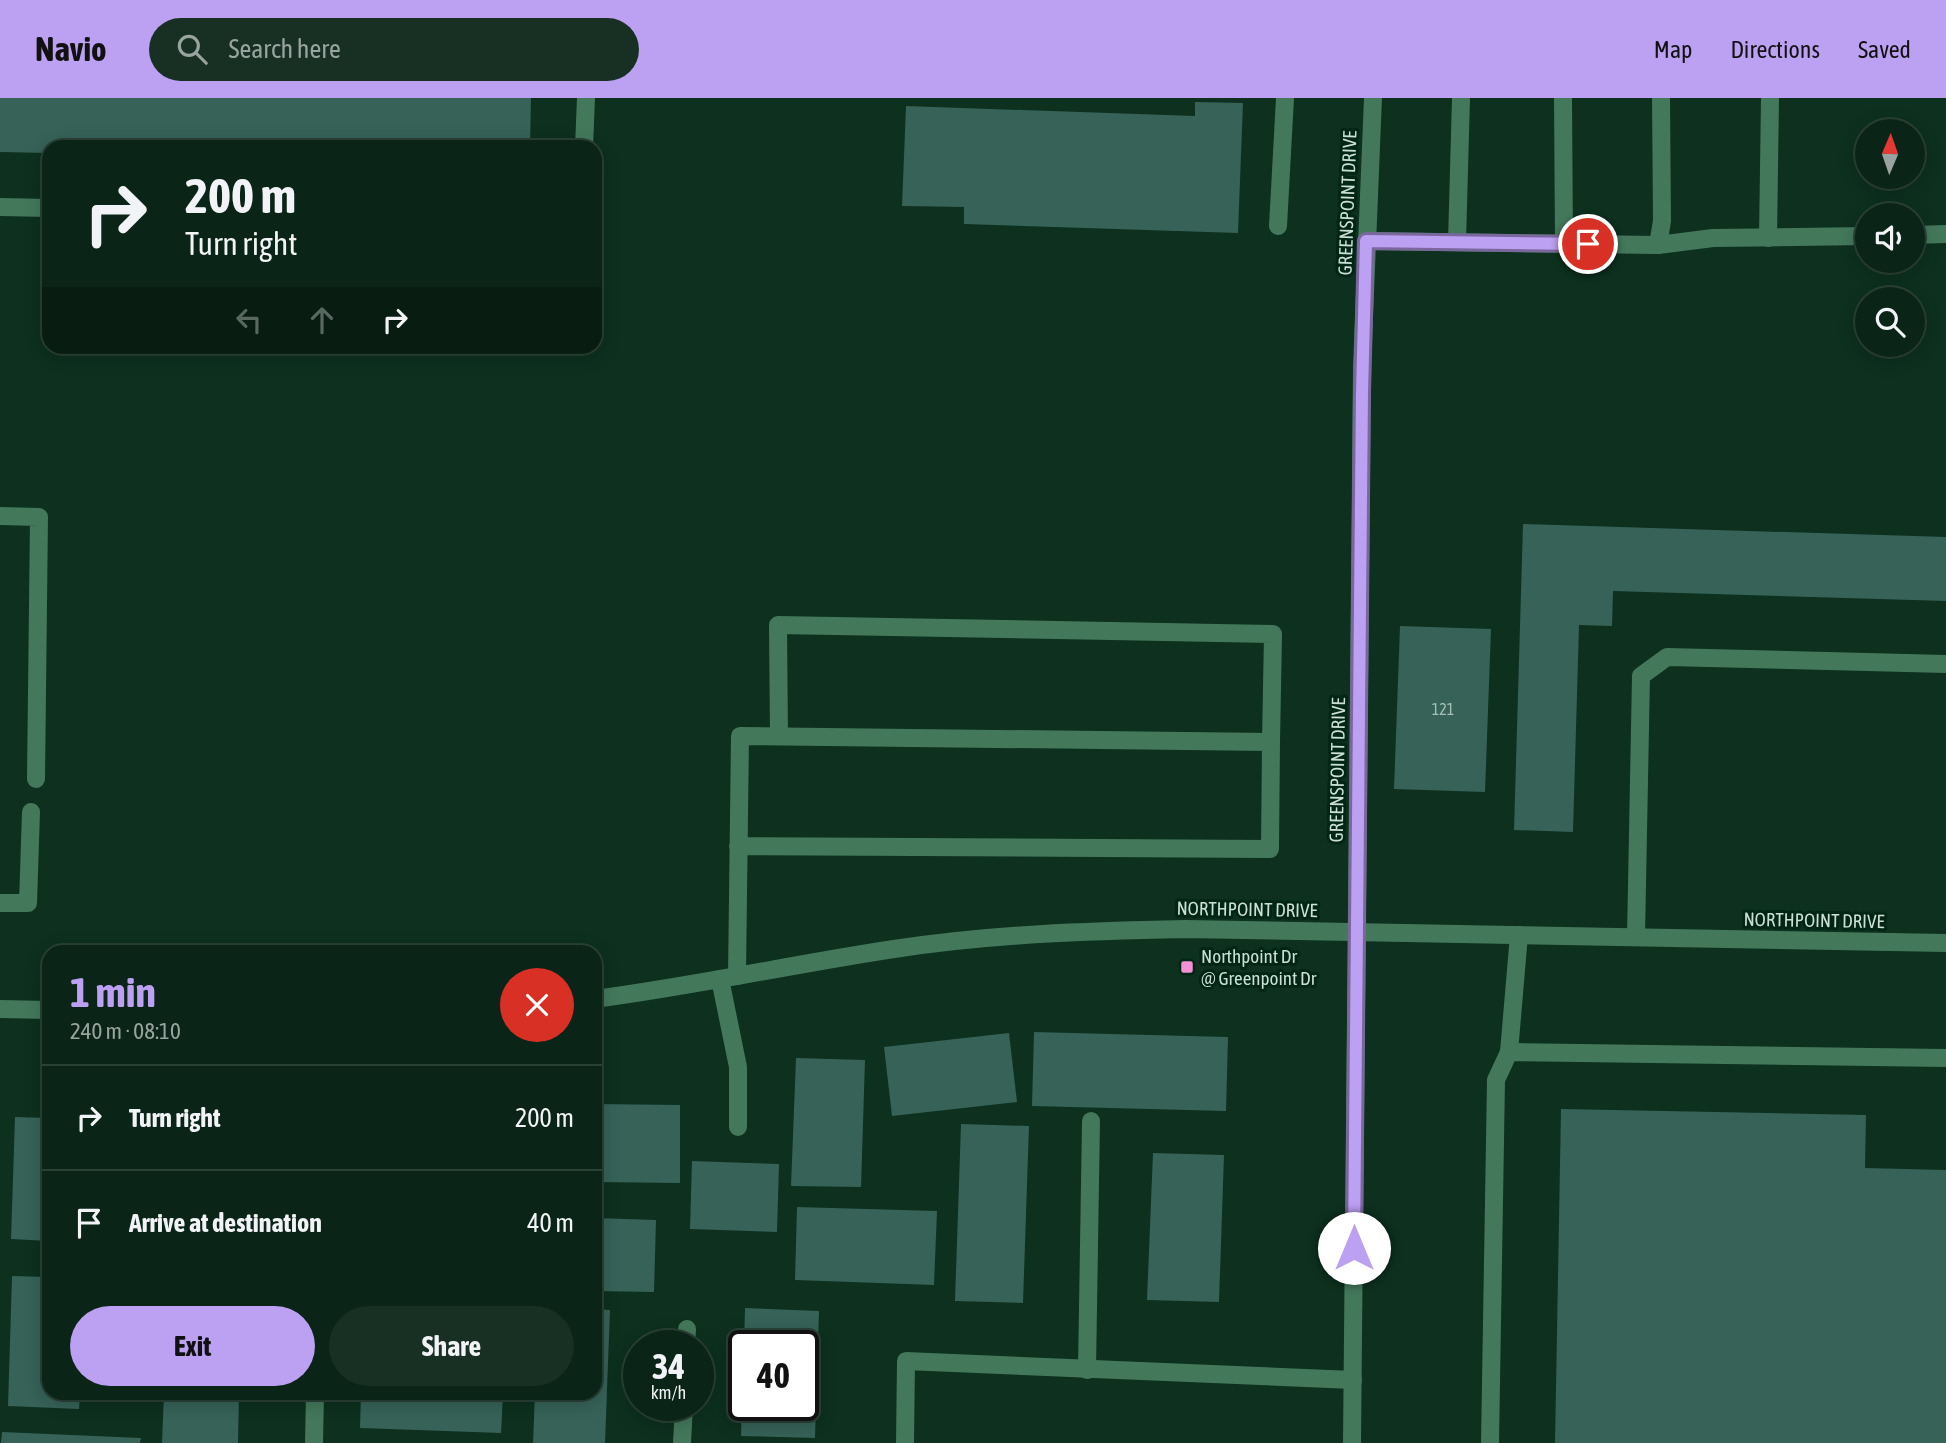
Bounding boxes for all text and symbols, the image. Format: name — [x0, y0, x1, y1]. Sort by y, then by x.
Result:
search box — [149, 18, 639, 81]
text: Navio — [35, 30, 107, 68]
icon: search — [173, 30, 211, 68]
text: Search here — [229, 34, 341, 64]
text: Map — [1654, 36, 1692, 63]
text: Directions — [1730, 36, 1820, 63]
text: Saved — [1858, 36, 1911, 63]
north arrow — [1855, 119, 1925, 189]
map controls — [1855, 119, 1925, 357]
street label: GREENSPOINT DRIVE — [1333, 130, 1361, 276]
text: 200 m — [185, 167, 296, 223]
icon: right — [70, 168, 161, 259]
button: sound — [1855, 203, 1925, 273]
pin — [1558, 214, 1618, 274]
text: Turn right — [185, 225, 298, 262]
icon: arrive — [1569, 225, 1607, 263]
button: search — [1855, 287, 1925, 357]
icon: left — [230, 301, 268, 339]
icon: ahead — [303, 301, 341, 339]
icon: right — [376, 301, 414, 339]
street label: GREENSPOINT DRIVE — [1325, 697, 1349, 843]
house number: 121 — [1432, 700, 1454, 718]
street label: NORTHPOINT DRIVE — [1176, 897, 1318, 921]
street label: NORTHPOINT DRIVE — [1743, 908, 1885, 932]
place label: Northpoint Dr @ Greenpoint Dr — [1201, 945, 1317, 989]
marker: Northpoint Dr @ Greenpoint Dr — [1179, 959, 1195, 975]
text: 1 min — [70, 968, 156, 1016]
button: close — [500, 968, 574, 1042]
text: 240 m · 08:10 — [70, 1018, 181, 1044]
icon: right — [70, 1099, 108, 1137]
text: Turn right — [129, 1103, 220, 1133]
text: 200 m — [515, 1103, 574, 1133]
icon: arrive — [70, 1204, 108, 1242]
text: Arrive at destination — [129, 1208, 322, 1238]
text: 40 m — [527, 1208, 574, 1238]
position arrow — [1317, 1211, 1391, 1285]
button: Exit — [70, 1306, 315, 1386]
button: Share — [329, 1306, 574, 1386]
speed limit sign: 40 — [728, 1330, 819, 1421]
text: 34 — [652, 1346, 685, 1386]
text: km/h — [651, 1382, 686, 1403]

